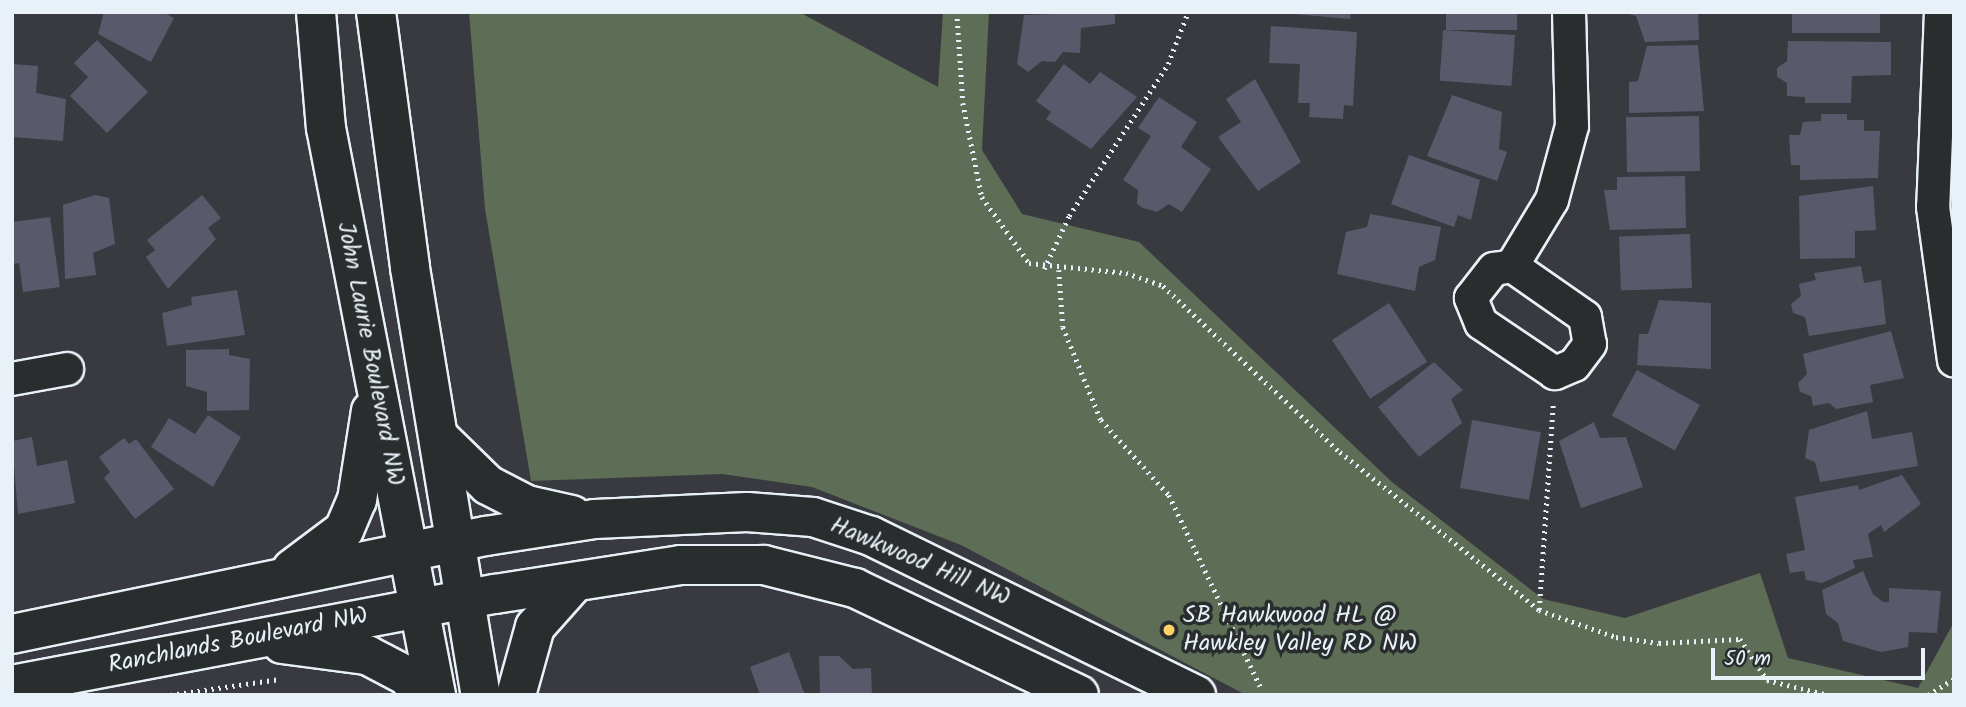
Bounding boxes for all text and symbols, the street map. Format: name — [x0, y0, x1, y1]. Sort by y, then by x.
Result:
street label: John Laurie Boulevard NW — [330, 220, 410, 488]
street label: Hawkwood Hill NW — [826, 511, 1014, 613]
street label: Ranchlands Boulevard NW — [106, 602, 370, 680]
place label: SB Hawkwood HL @ Hawkley Valley RD NW — [1183, 602, 1417, 658]
marker: SB Hawkwood HL @ Hawkley Valley RD NW — [1161, 622, 1177, 638]
scale bar — [1714, 634, 1927, 678]
text: 50 m — [1724, 643, 1771, 676]

